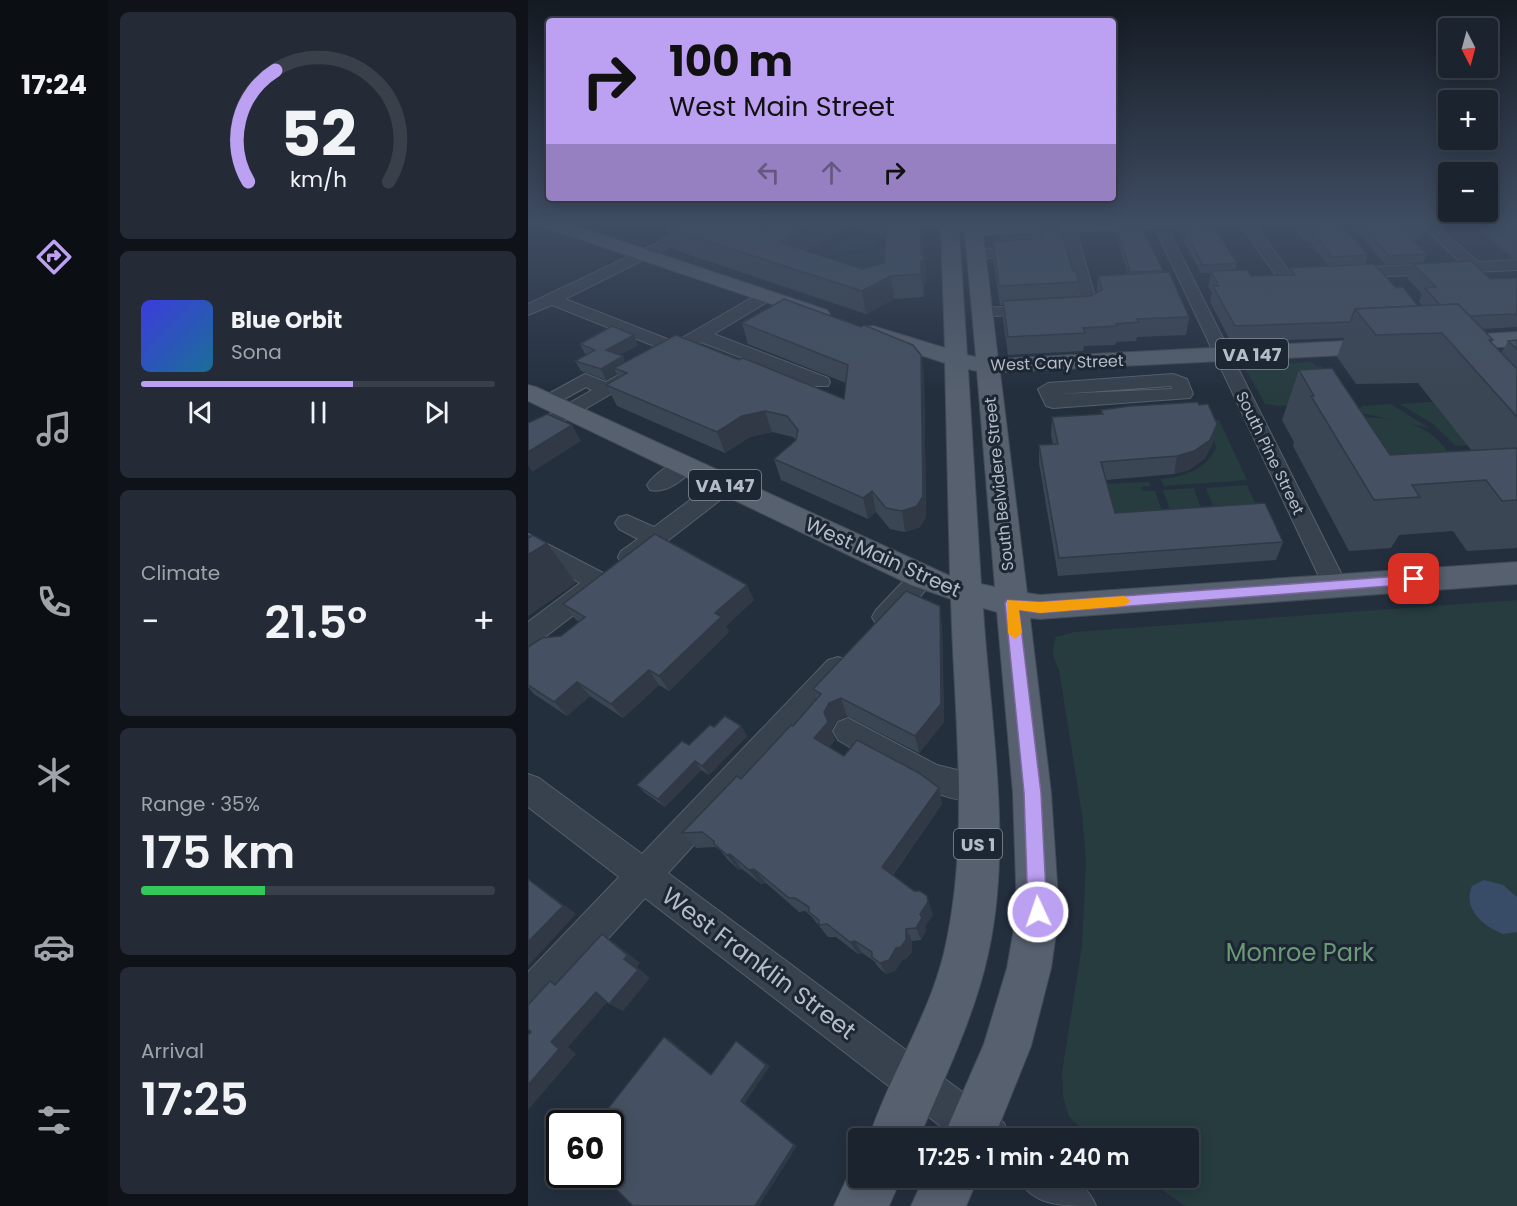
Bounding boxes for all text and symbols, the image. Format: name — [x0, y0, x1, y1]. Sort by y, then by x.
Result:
north arrow — [1438, 18, 1498, 78]
map controls — [1438, 18, 1498, 222]
text: 100 m — [669, 32, 793, 91]
icon: right — [570, 42, 648, 120]
text: 17:24 — [21, 66, 87, 103]
text: West Main Street — [669, 88, 895, 125]
button: + — [1438, 90, 1498, 150]
text: 52 — [280, 91, 356, 179]
icon: left — [752, 156, 785, 189]
icon: ahead — [815, 156, 848, 189]
icon: right — [878, 156, 911, 189]
button: − — [1438, 162, 1498, 222]
text: km/h — [289, 165, 347, 196]
icon: directions — [33, 236, 75, 278]
text: Blue Orbit — [231, 305, 342, 336]
text: Sona — [231, 338, 282, 366]
road number: VA 147 — [1216, 339, 1288, 369]
street label: West Cary Street — [990, 349, 1124, 377]
street label: South Pine Street — [1230, 387, 1310, 519]
icon: previous — [184, 396, 217, 429]
icon: pause — [302, 396, 335, 429]
icon: next — [420, 396, 453, 429]
street label: South Belvidere Street — [978, 396, 1020, 572]
icon: music — [33, 408, 75, 450]
road number: VA 147 — [689, 470, 761, 500]
street label: West Main Street — [801, 510, 965, 604]
pin — [1388, 553, 1439, 604]
text: Climate — [141, 559, 220, 587]
icon: arrive — [1397, 562, 1430, 595]
icon: phone — [33, 581, 75, 623]
text: 21.5° — [264, 591, 367, 654]
text: − — [141, 598, 159, 645]
text: + — [472, 598, 495, 645]
icon: climate — [33, 754, 75, 796]
text: Range · 35% — [141, 790, 260, 818]
text: 175 km — [141, 821, 295, 884]
road number: US 1 — [954, 829, 1002, 859]
street label: West Franklin Street — [655, 879, 863, 1047]
position arrow — [1006, 880, 1070, 944]
icon: car — [33, 926, 75, 968]
park label: Monroe Park — [1226, 936, 1375, 969]
text: Arrival — [141, 1037, 204, 1065]
text: 17:25 — [141, 1068, 249, 1131]
icon: filters — [33, 1099, 75, 1141]
speed limit sign: 60 — [546, 1110, 624, 1188]
text: 17:25 · 1 min · 240 m — [917, 1142, 1130, 1173]

